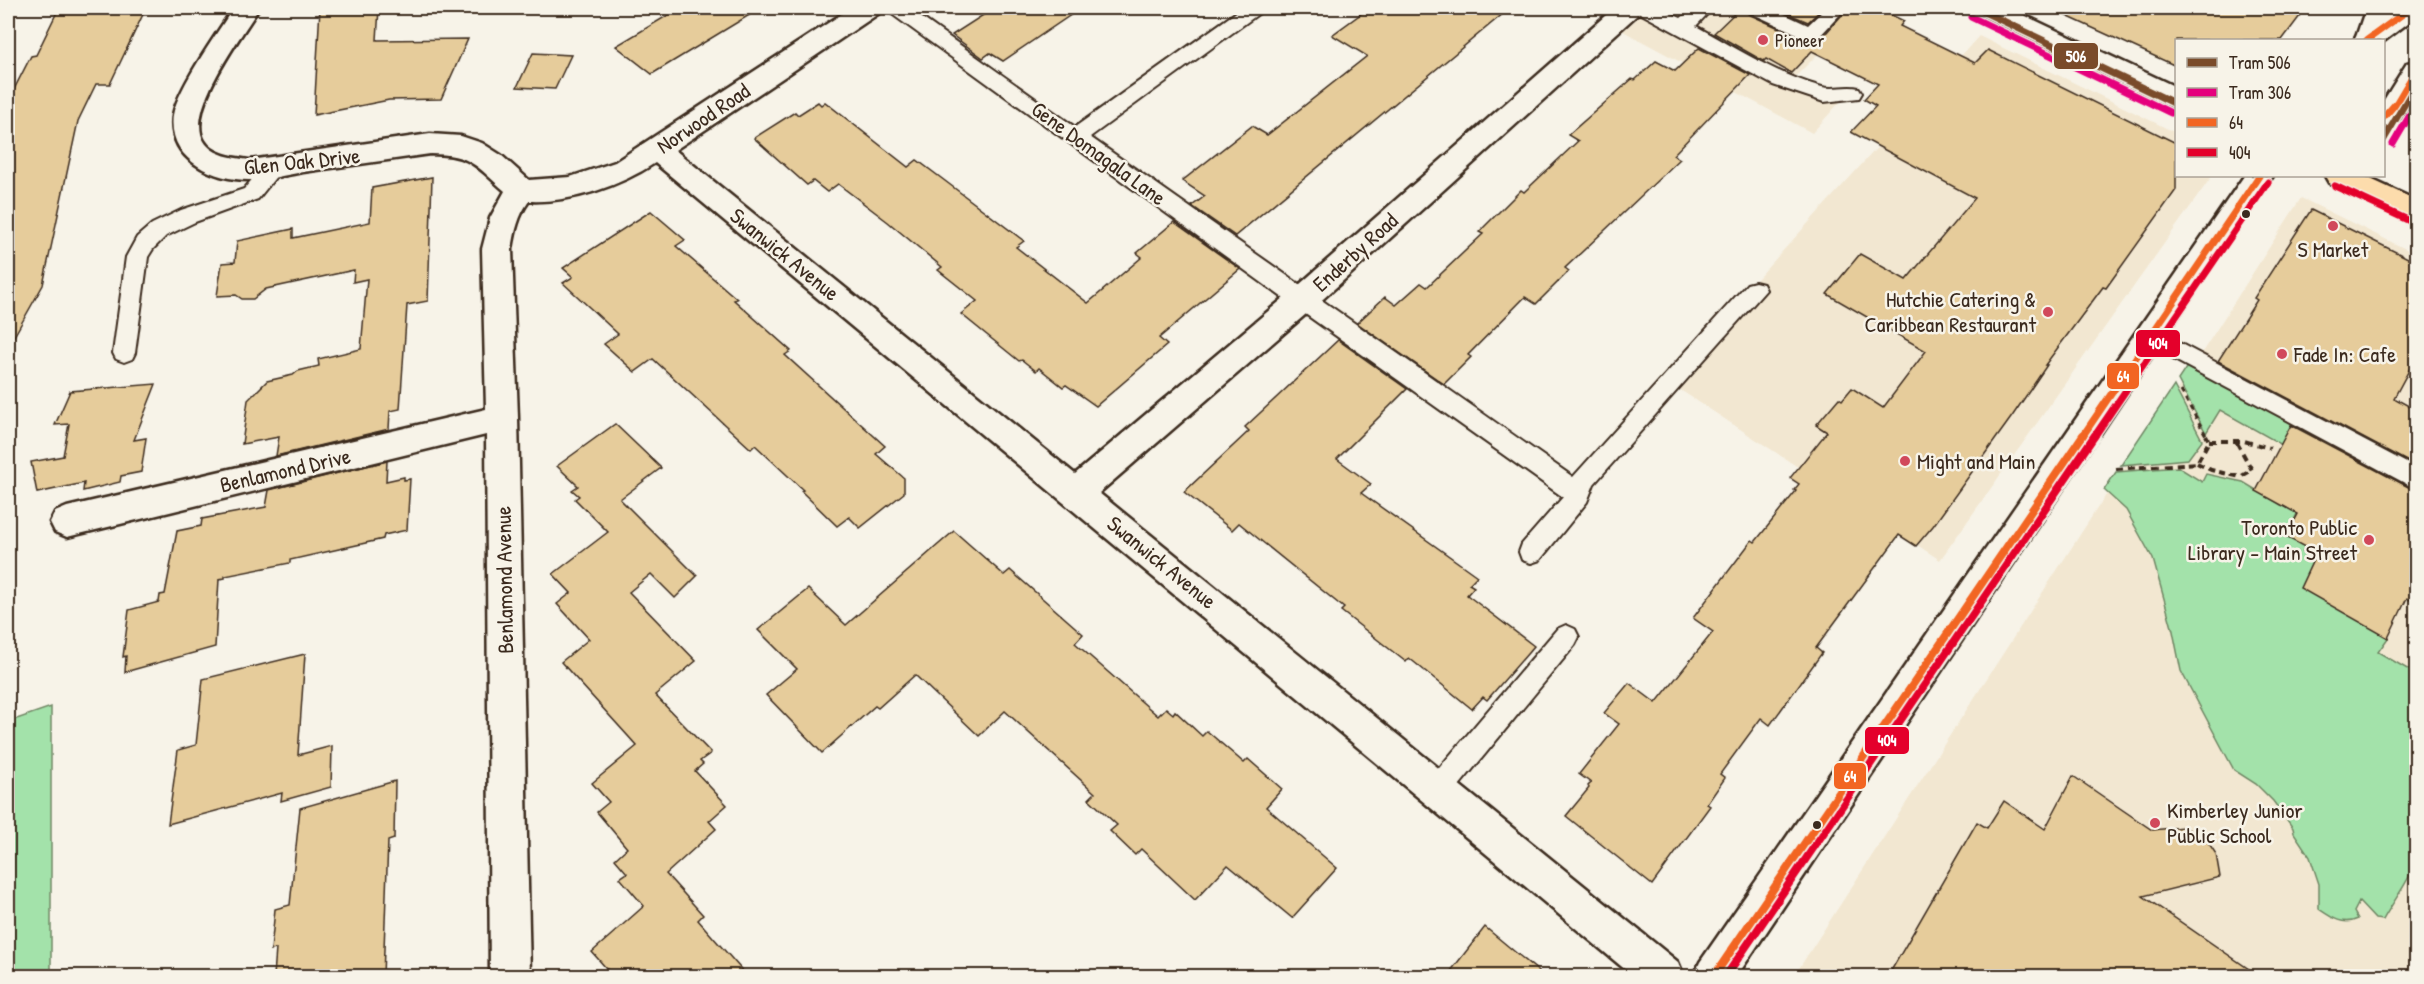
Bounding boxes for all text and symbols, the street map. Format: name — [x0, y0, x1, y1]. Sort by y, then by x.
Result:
place label: Pioneer — [1775, 28, 1824, 53]
marker: Pioneer — [1756, 33, 1770, 47]
legend — [2175, 39, 2385, 177]
line badge: 506 — [2053, 42, 2099, 70]
text: 506 — [2066, 45, 2087, 67]
text: Tram 506 — [2229, 50, 2291, 75]
street label: Norwood Road — [650, 76, 756, 160]
text: Tram 306 — [2229, 80, 2291, 105]
street label: Gene Domagala Lane — [1026, 94, 1173, 212]
text: 64 — [2229, 110, 2243, 135]
street label: Glen Oak Drive — [242, 140, 362, 182]
text: 404 — [2229, 140, 2251, 165]
street label: Swanwick Avenue — [724, 201, 846, 307]
street label: Enderby Road — [1306, 205, 1404, 298]
unlabelled marker — [2240, 208, 2252, 220]
marker: S Market — [2326, 219, 2340, 233]
place label: S Market — [2298, 234, 2369, 264]
place label: Hutchie Catering & Caribbean Restaurant — [1865, 284, 2036, 339]
marker: Hutchie Catering & Caribbean Restaurant — [2041, 305, 2055, 319]
line badge: 404 — [2135, 329, 2181, 358]
text: 404 — [2148, 332, 2168, 354]
place label: Fade In: Cafe — [2293, 339, 2396, 369]
marker: Fade In: Cafe — [2275, 347, 2289, 361]
line badge: 64 — [2106, 362, 2140, 390]
text: 64 — [2117, 365, 2129, 387]
street label: Benlamond Drive — [217, 440, 353, 500]
place label: Might and Main — [1917, 446, 2035, 476]
marker: Might and Main — [1898, 454, 1912, 468]
street label: Benlamond Avenue — [488, 506, 520, 654]
street label: Swanwick Avenue — [1101, 509, 1223, 615]
place label: Toronto Public Library - Main Street — [2188, 512, 2357, 567]
marker: Toronto Public Library - Main Street — [2362, 533, 2376, 547]
line badge: 404 — [1864, 726, 1910, 755]
text: 404 — [1877, 729, 1897, 751]
line badge: 64 — [1833, 762, 1867, 790]
text: 64 — [1844, 765, 1856, 787]
place label: Kimberley Junior Public School — [2167, 795, 2303, 850]
marker: Kimberley Junior Public School — [2148, 816, 2162, 830]
unlabelled marker — [1811, 819, 1823, 831]

